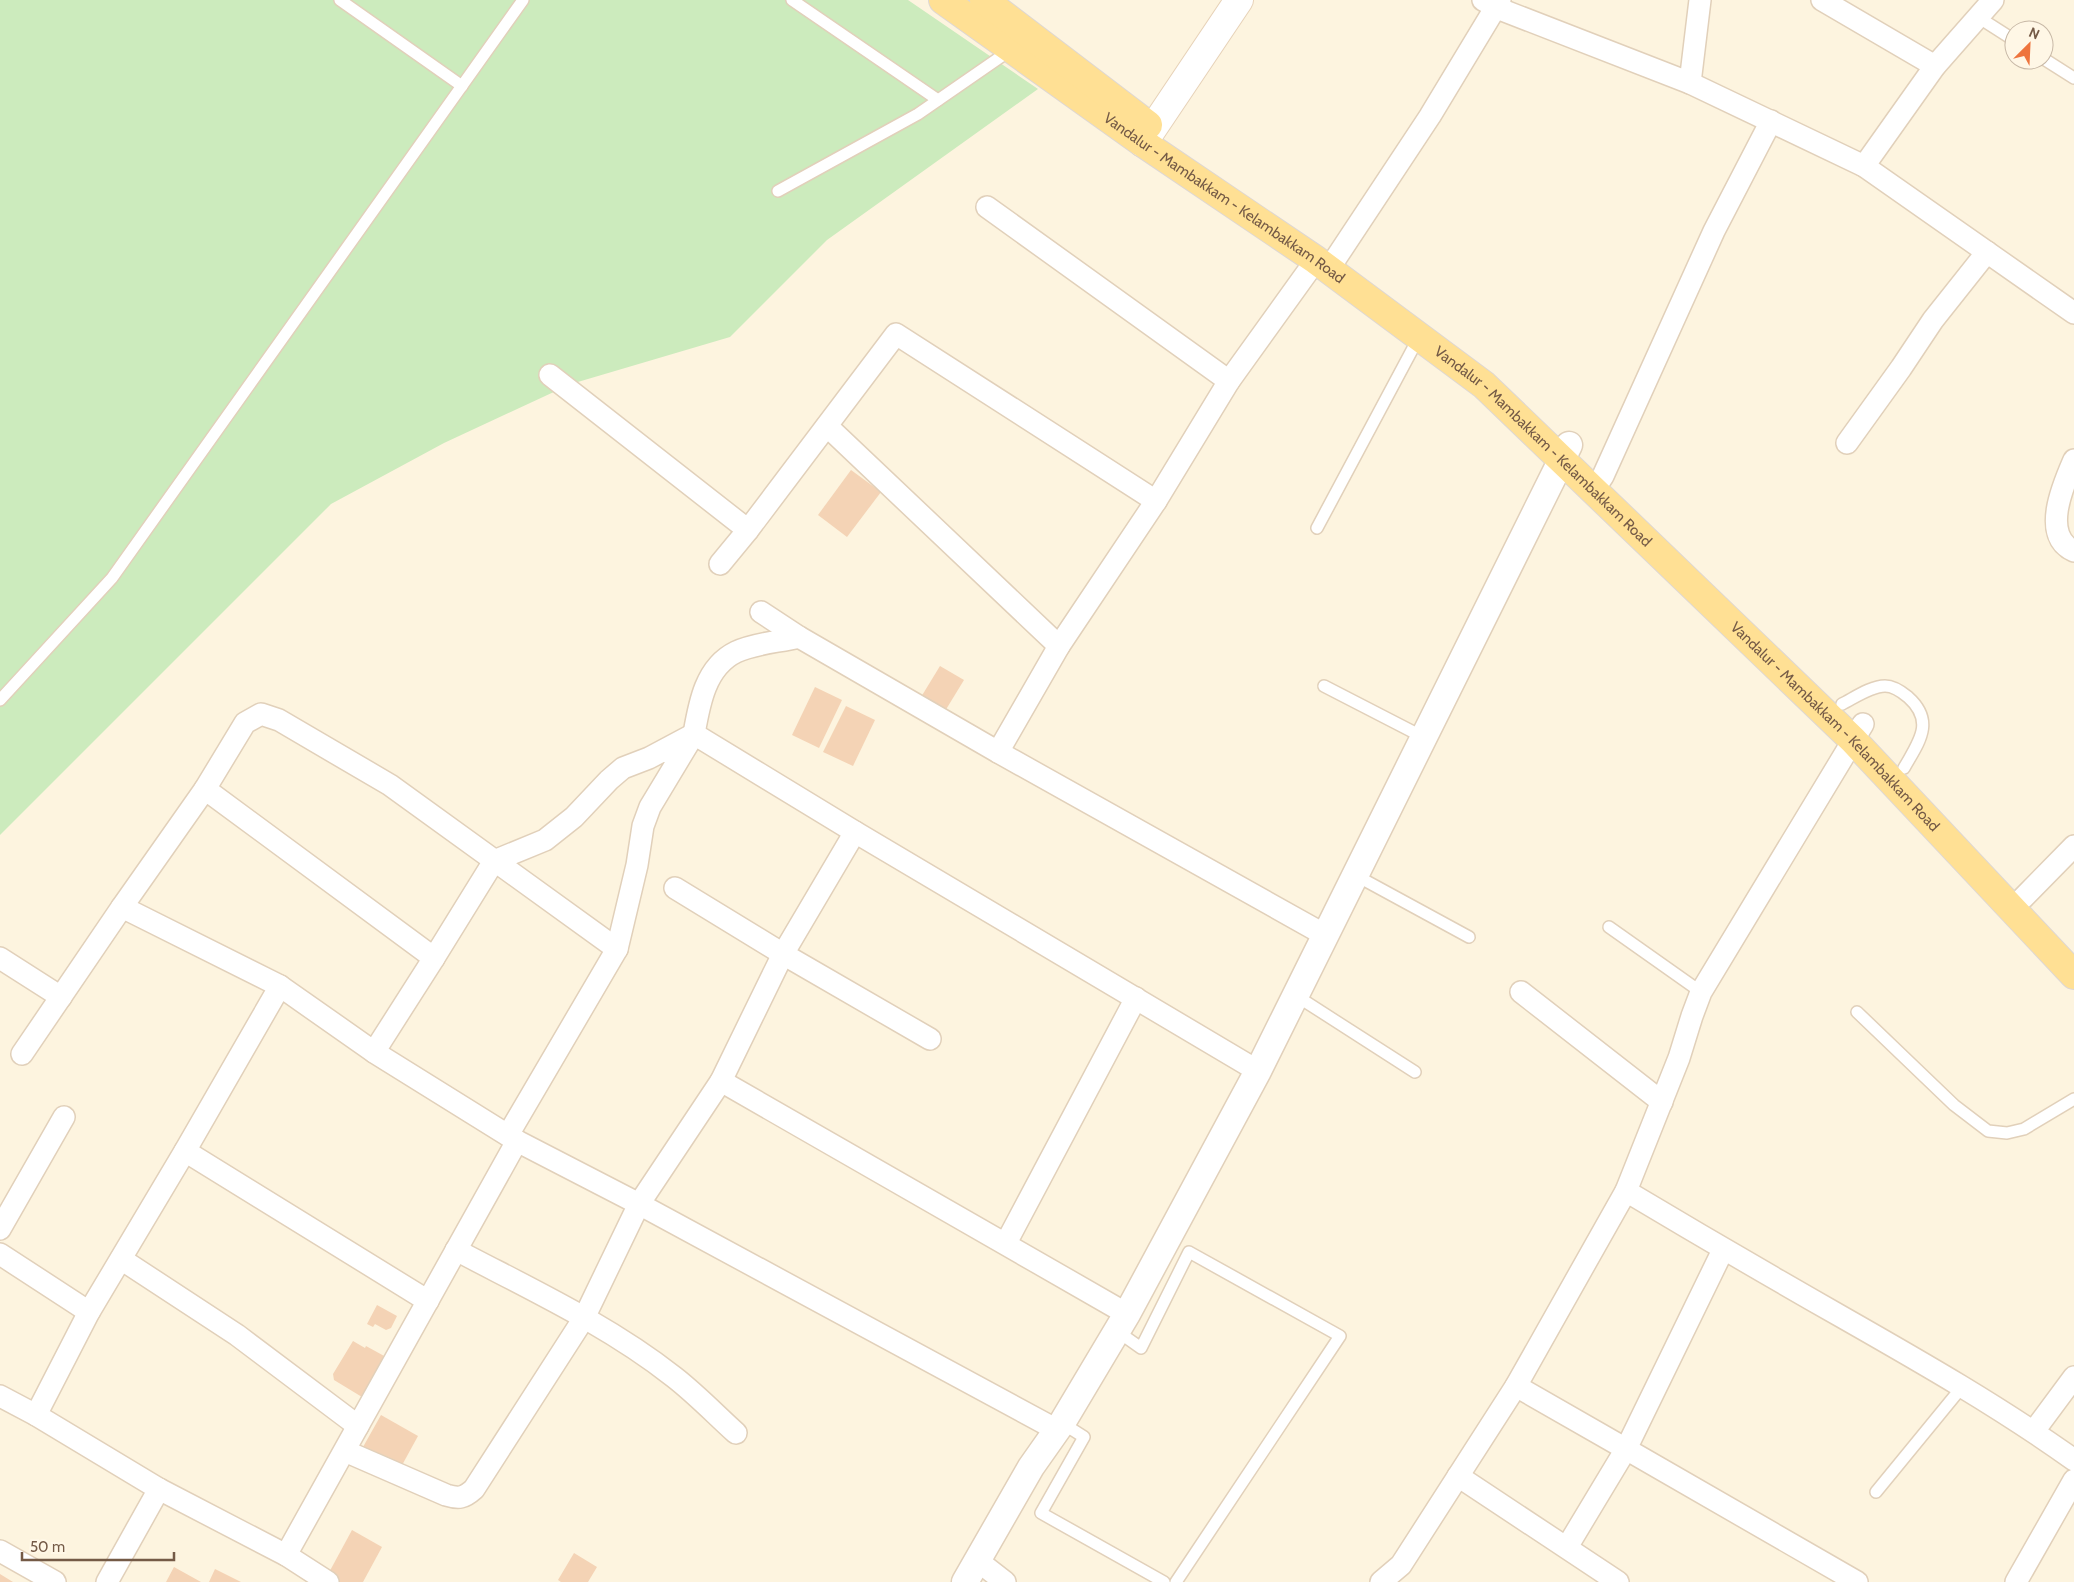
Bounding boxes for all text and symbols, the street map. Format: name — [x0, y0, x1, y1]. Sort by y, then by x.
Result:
north arrow — [2004, 20, 2054, 70]
text: N — [2026, 23, 2042, 43]
street label: Vandalur - Mambakkam - Kelambakkam Road — [1100, 109, 1348, 287]
street label: Vandalur - Mambakkam - Kelambakkam Road — [1431, 342, 1655, 550]
street label: Vandalur - Mambakkam - Kelambakkam Road — [1727, 618, 1943, 835]
scale bar — [22, 1530, 175, 1562]
text: 50 m — [30, 1538, 65, 1556]

